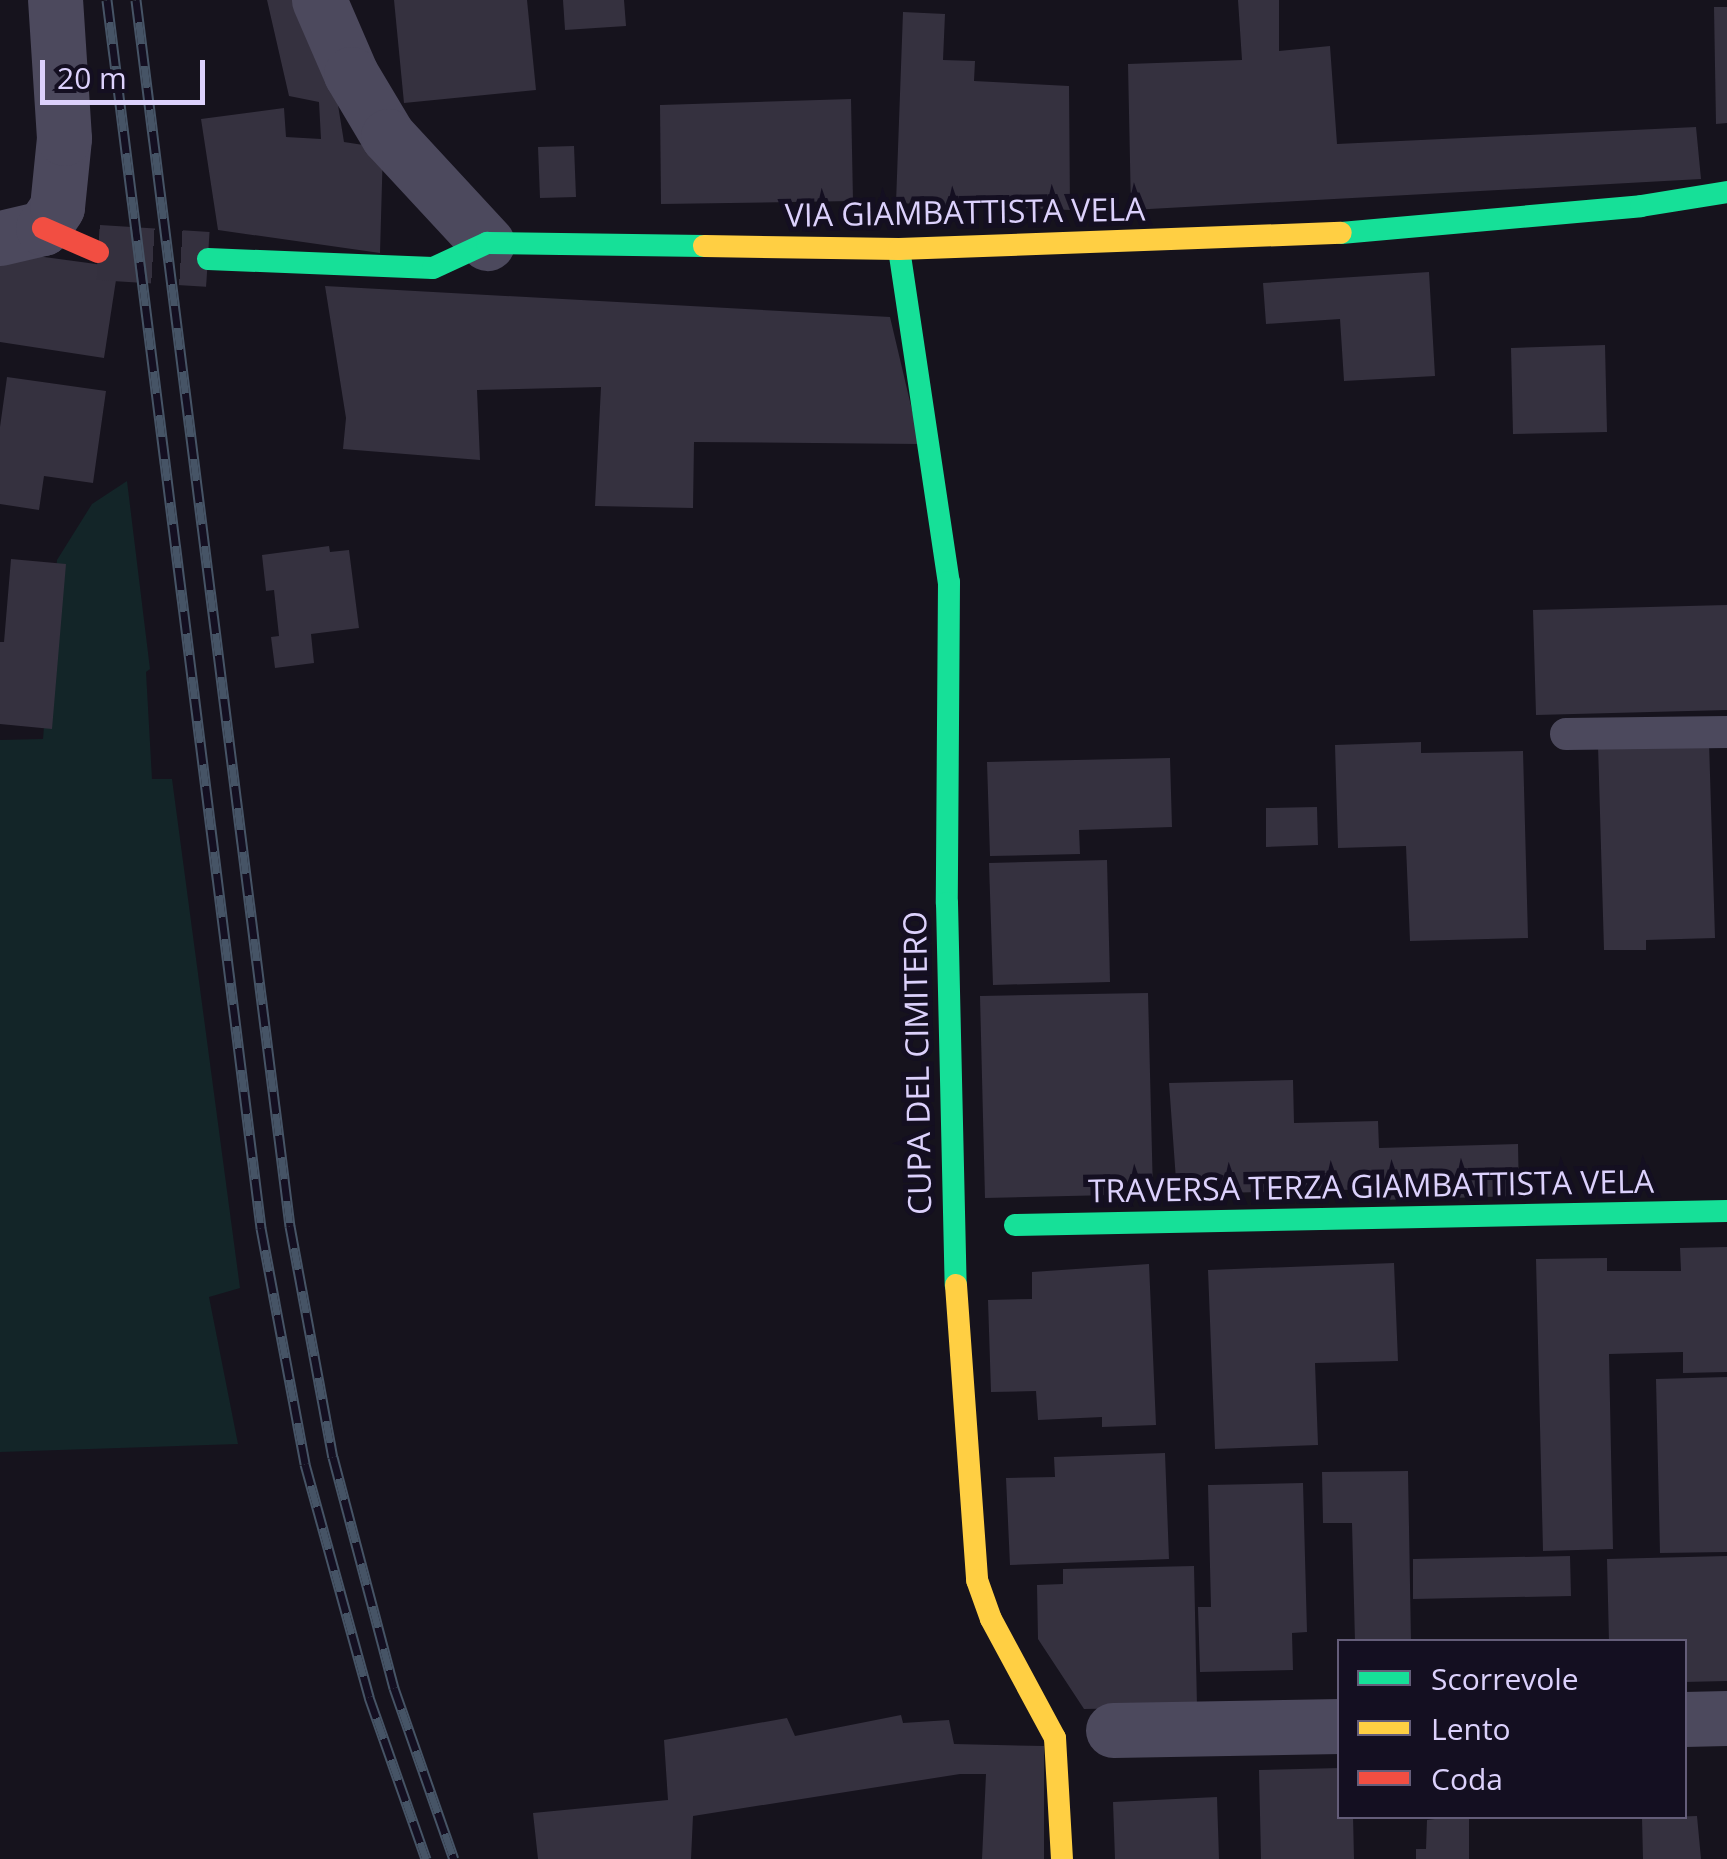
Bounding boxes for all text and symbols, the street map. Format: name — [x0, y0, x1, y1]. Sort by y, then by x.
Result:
scale bar — [45, 40, 210, 102]
text: 20 m — [57, 57, 127, 98]
street label: VIA GIAMBATTISTA VELA — [784, 190, 1146, 234]
street label: CUPA DEL CIMITERO — [895, 911, 939, 1215]
street label: TRAVERSA TERZA GIAMBATTISTA VELA — [1088, 1162, 1654, 1210]
legend — [1337, 1639, 1687, 1819]
text: Scorrevole — [1431, 1658, 1579, 1699]
text: Lento — [1431, 1708, 1511, 1749]
text: Coda — [1431, 1758, 1503, 1799]

